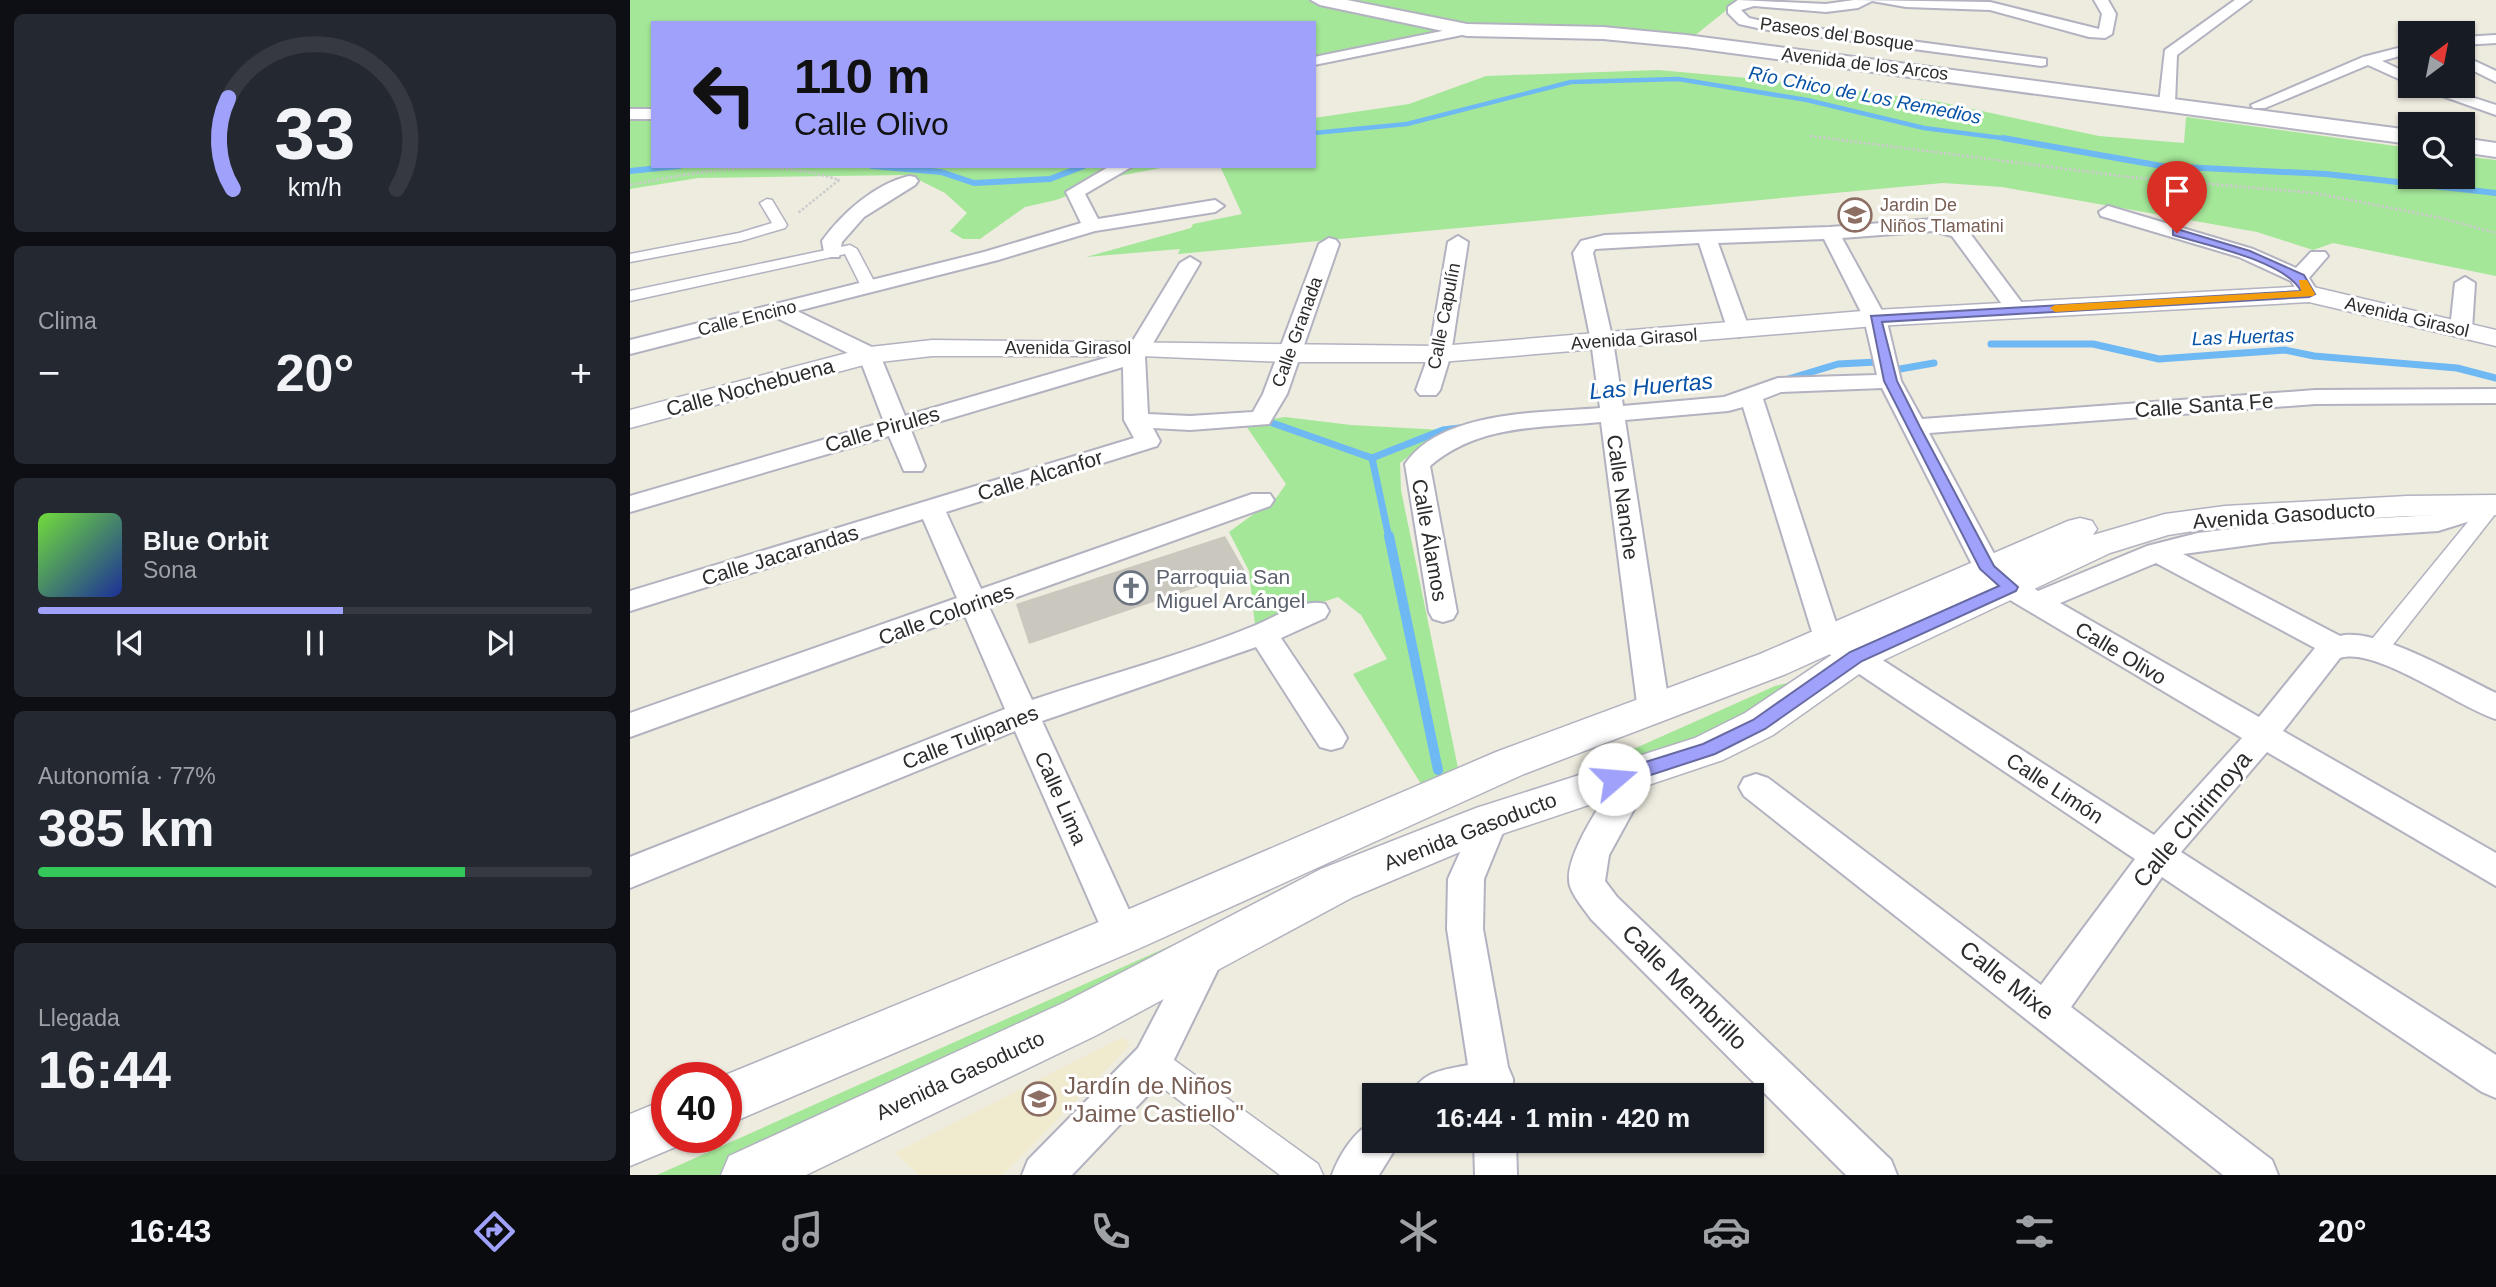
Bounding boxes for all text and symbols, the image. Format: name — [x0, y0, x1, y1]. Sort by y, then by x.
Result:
street label: Paseos del Bosque — [1759, 13, 1915, 55]
north arrow — [2398, 21, 2474, 98]
map controls — [2398, 21, 2475, 189]
street label: Avenida de los Arcos — [1781, 44, 1949, 84]
icon: left — [679, 49, 770, 140]
text: 110 m — [794, 49, 930, 103]
water label: Río Chico de Los Remedios — [1747, 62, 1984, 128]
text: 33 — [275, 93, 355, 174]
text: Calle Olivo — [794, 106, 949, 142]
button: search — [2398, 112, 2475, 189]
pin — [2147, 161, 2207, 233]
icon: arrive — [2158, 172, 2196, 210]
text: km/h — [288, 173, 342, 201]
place label: Jardin De Niños Tlamatini — [1880, 195, 2004, 236]
school or university icon: Jardin De Niños Tlamatini — [1836, 196, 1874, 234]
street label: Calle Capulín — [1424, 261, 1464, 371]
street label: Calle Granada — [1268, 273, 1327, 390]
street label: Avenida Girasol — [2343, 293, 2471, 341]
street label: Calle Encino — [696, 296, 798, 340]
text: Clima — [38, 308, 97, 334]
street label: Avenida Girasol — [1570, 325, 1698, 353]
water label: Las Huertas — [2191, 325, 2295, 349]
street label: Avenida Girasol — [1005, 338, 1131, 358]
text: 20° — [276, 344, 354, 402]
text: − — [38, 352, 60, 394]
text: + — [570, 352, 592, 394]
street label: Calle Nochebuena — [664, 353, 837, 420]
water label: Las Huertas — [1588, 368, 1714, 404]
street label: Calle Santa Fe — [2134, 389, 2274, 421]
street label: Calle Pirules — [822, 402, 942, 456]
street label: Calle Nanche — [1603, 433, 1643, 561]
street label: Calle Alcanfor — [975, 445, 1105, 505]
street label: Calle Álamos — [1408, 477, 1452, 603]
street label: Avenida Gasoducto — [2192, 497, 2376, 533]
street label: Calle Jacarandas — [699, 520, 861, 590]
text: Blue Orbit — [143, 526, 269, 556]
text: Sona — [143, 557, 197, 583]
place label: Parroquia San Miguel Arcángel — [1156, 565, 1305, 612]
church icon: Parroquia San Miguel Arcángel — [1112, 569, 1150, 607]
street label: Calle Colorines — [875, 579, 1017, 649]
street label: Calle Olivo — [2072, 617, 2170, 689]
icon: previous — [111, 624, 149, 662]
icon: pause — [296, 624, 334, 662]
icon: next — [481, 624, 519, 662]
street label: Calle Tulipanes — [899, 701, 1041, 773]
position arrow — [1577, 742, 1651, 816]
street label: Calle Chirimoya — [2127, 745, 2257, 893]
street label: Calle Lima — [1030, 748, 1092, 848]
street label: Calle Limón — [2002, 748, 2108, 828]
text: Autonomía · 77% — [38, 763, 216, 789]
street label: Avenida Gasoducto — [1380, 787, 1560, 875]
text: 385 km — [38, 799, 214, 857]
street label: Calle Membrillo — [1617, 919, 1753, 1055]
street label: Calle Mixe — [1955, 935, 2059, 1025]
text: Llegada — [38, 1005, 120, 1031]
street label: Avenida Gasoducto — [872, 1026, 1048, 1124]
text: 16:44 — [38, 1041, 171, 1099]
speed limit sign: 40 — [651, 1062, 742, 1153]
place label: Jardín de Niños "Jaime Castiello" — [1064, 1072, 1244, 1127]
school or university icon: Jardín de Niños "Jaime Castiello" — [1020, 1080, 1058, 1118]
text: 16:44 · 1 min · 420 m — [1436, 1103, 1690, 1133]
icon: directions — [470, 1207, 519, 1256]
icon: music — [778, 1207, 827, 1256]
icon: phone — [1086, 1207, 1135, 1256]
icon: climate — [1394, 1207, 1443, 1256]
icon: car — [1702, 1207, 1751, 1256]
icon: filters — [2010, 1207, 2059, 1256]
text: 16:43 — [129, 1213, 211, 1249]
text: 20° — [2318, 1213, 2367, 1249]

